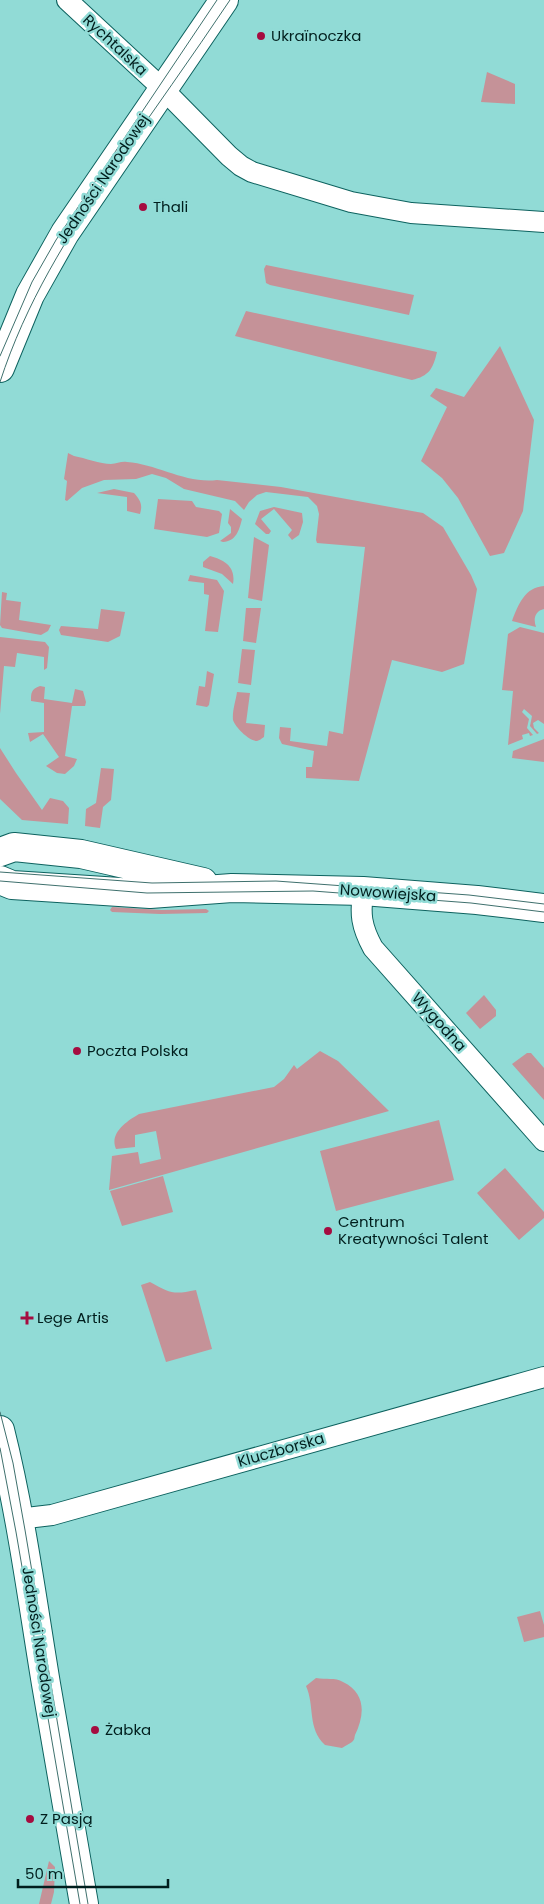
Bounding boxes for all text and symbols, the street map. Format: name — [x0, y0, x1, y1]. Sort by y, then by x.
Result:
street label: Rychtalska — [78, 9, 152, 80]
place label: Ukraïnoczka — [271, 25, 361, 46]
marker: Ukraïnoczka — [255, 30, 267, 42]
street label: Jedności Narodowej — [51, 110, 154, 248]
place label: Thali — [153, 196, 188, 217]
marker: Thali — [137, 201, 149, 213]
street label: Nowowiejska — [339, 879, 437, 906]
street label: Wygodna — [407, 988, 472, 1056]
place label: Poczta Polska — [87, 1040, 189, 1061]
marker: Poczta Polska — [71, 1045, 83, 1057]
place label: Centrum Kreatywności Talent — [338, 1211, 488, 1249]
marker: Centrum Kreatywności Talent — [322, 1225, 334, 1237]
place label: Lege Artis — [37, 1307, 109, 1328]
marker: Lege Artis — [21, 1312, 33, 1324]
street label: Kluczborska — [235, 1427, 327, 1472]
street label: Jedności Narodowej — [17, 1565, 62, 1719]
place label: Żabka — [105, 1719, 151, 1740]
marker: Żabka — [89, 1724, 101, 1736]
place label: Z Pasją — [40, 1808, 93, 1829]
marker: Z Pasją — [24, 1813, 36, 1825]
scale bar — [18, 1856, 168, 1888]
text: 50 m — [25, 1863, 63, 1884]

